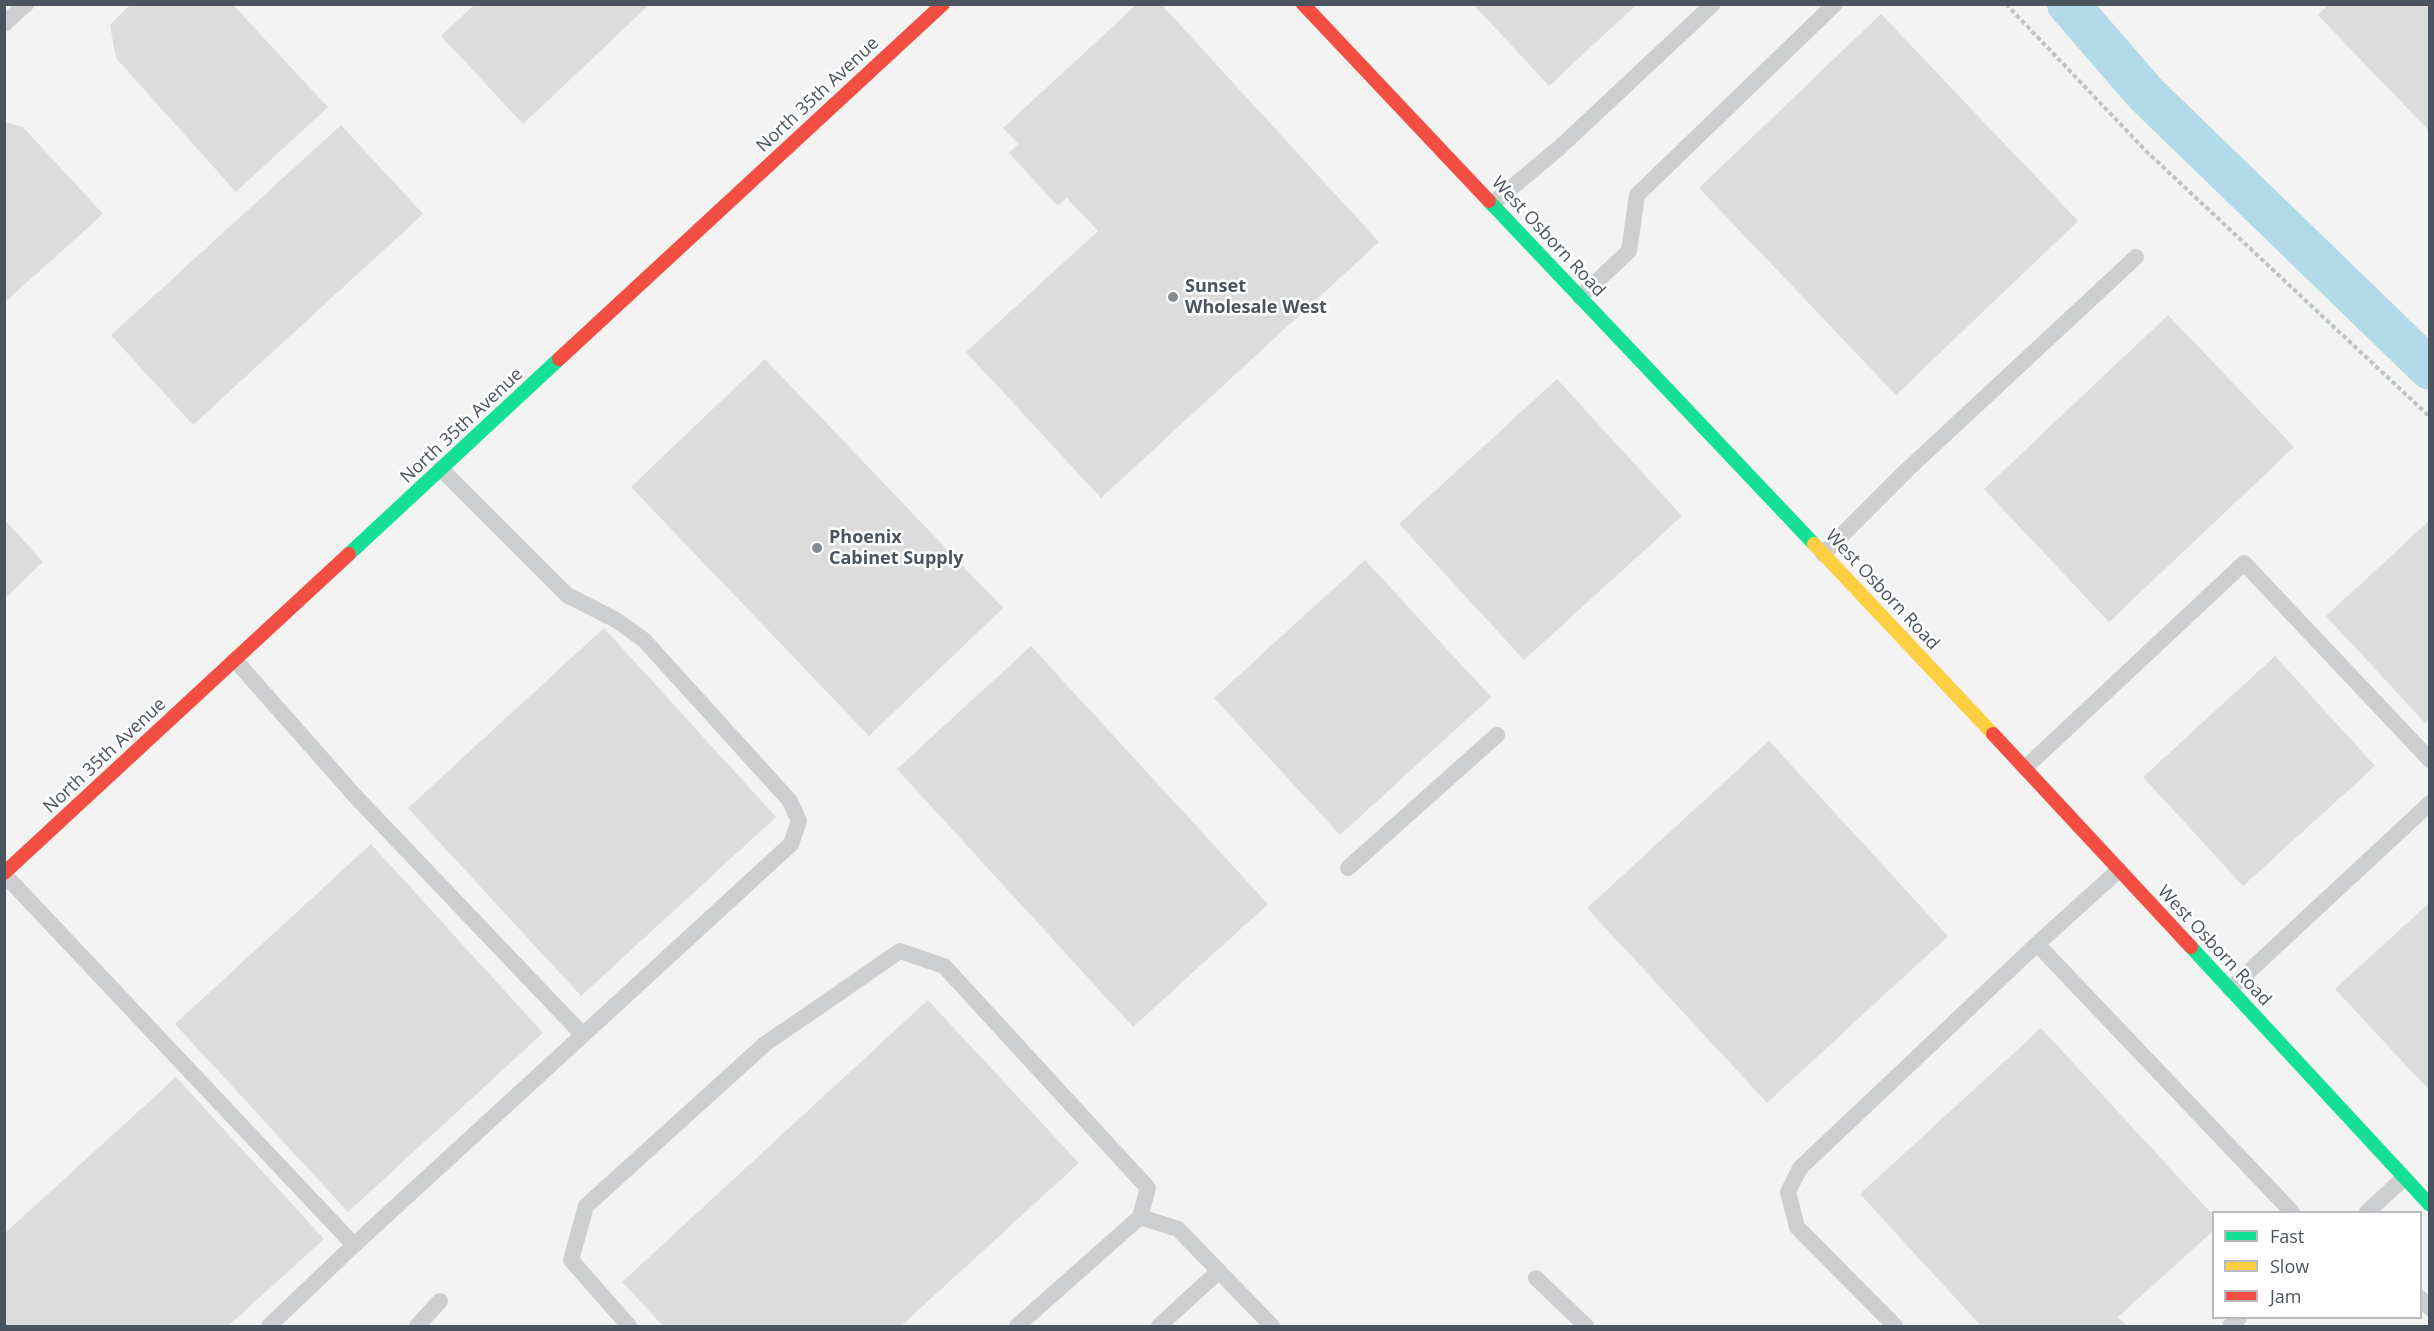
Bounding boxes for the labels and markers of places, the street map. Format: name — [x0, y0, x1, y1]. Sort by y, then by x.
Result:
place label: Sunset Wholesale West — [1185, 276, 1327, 318]
marker: Sunset Wholesale West — [1166, 290, 1180, 304]
place label: Phoenix Cabinet Supply — [829, 527, 963, 570]
marker: Phoenix Cabinet Supply — [810, 541, 824, 555]

